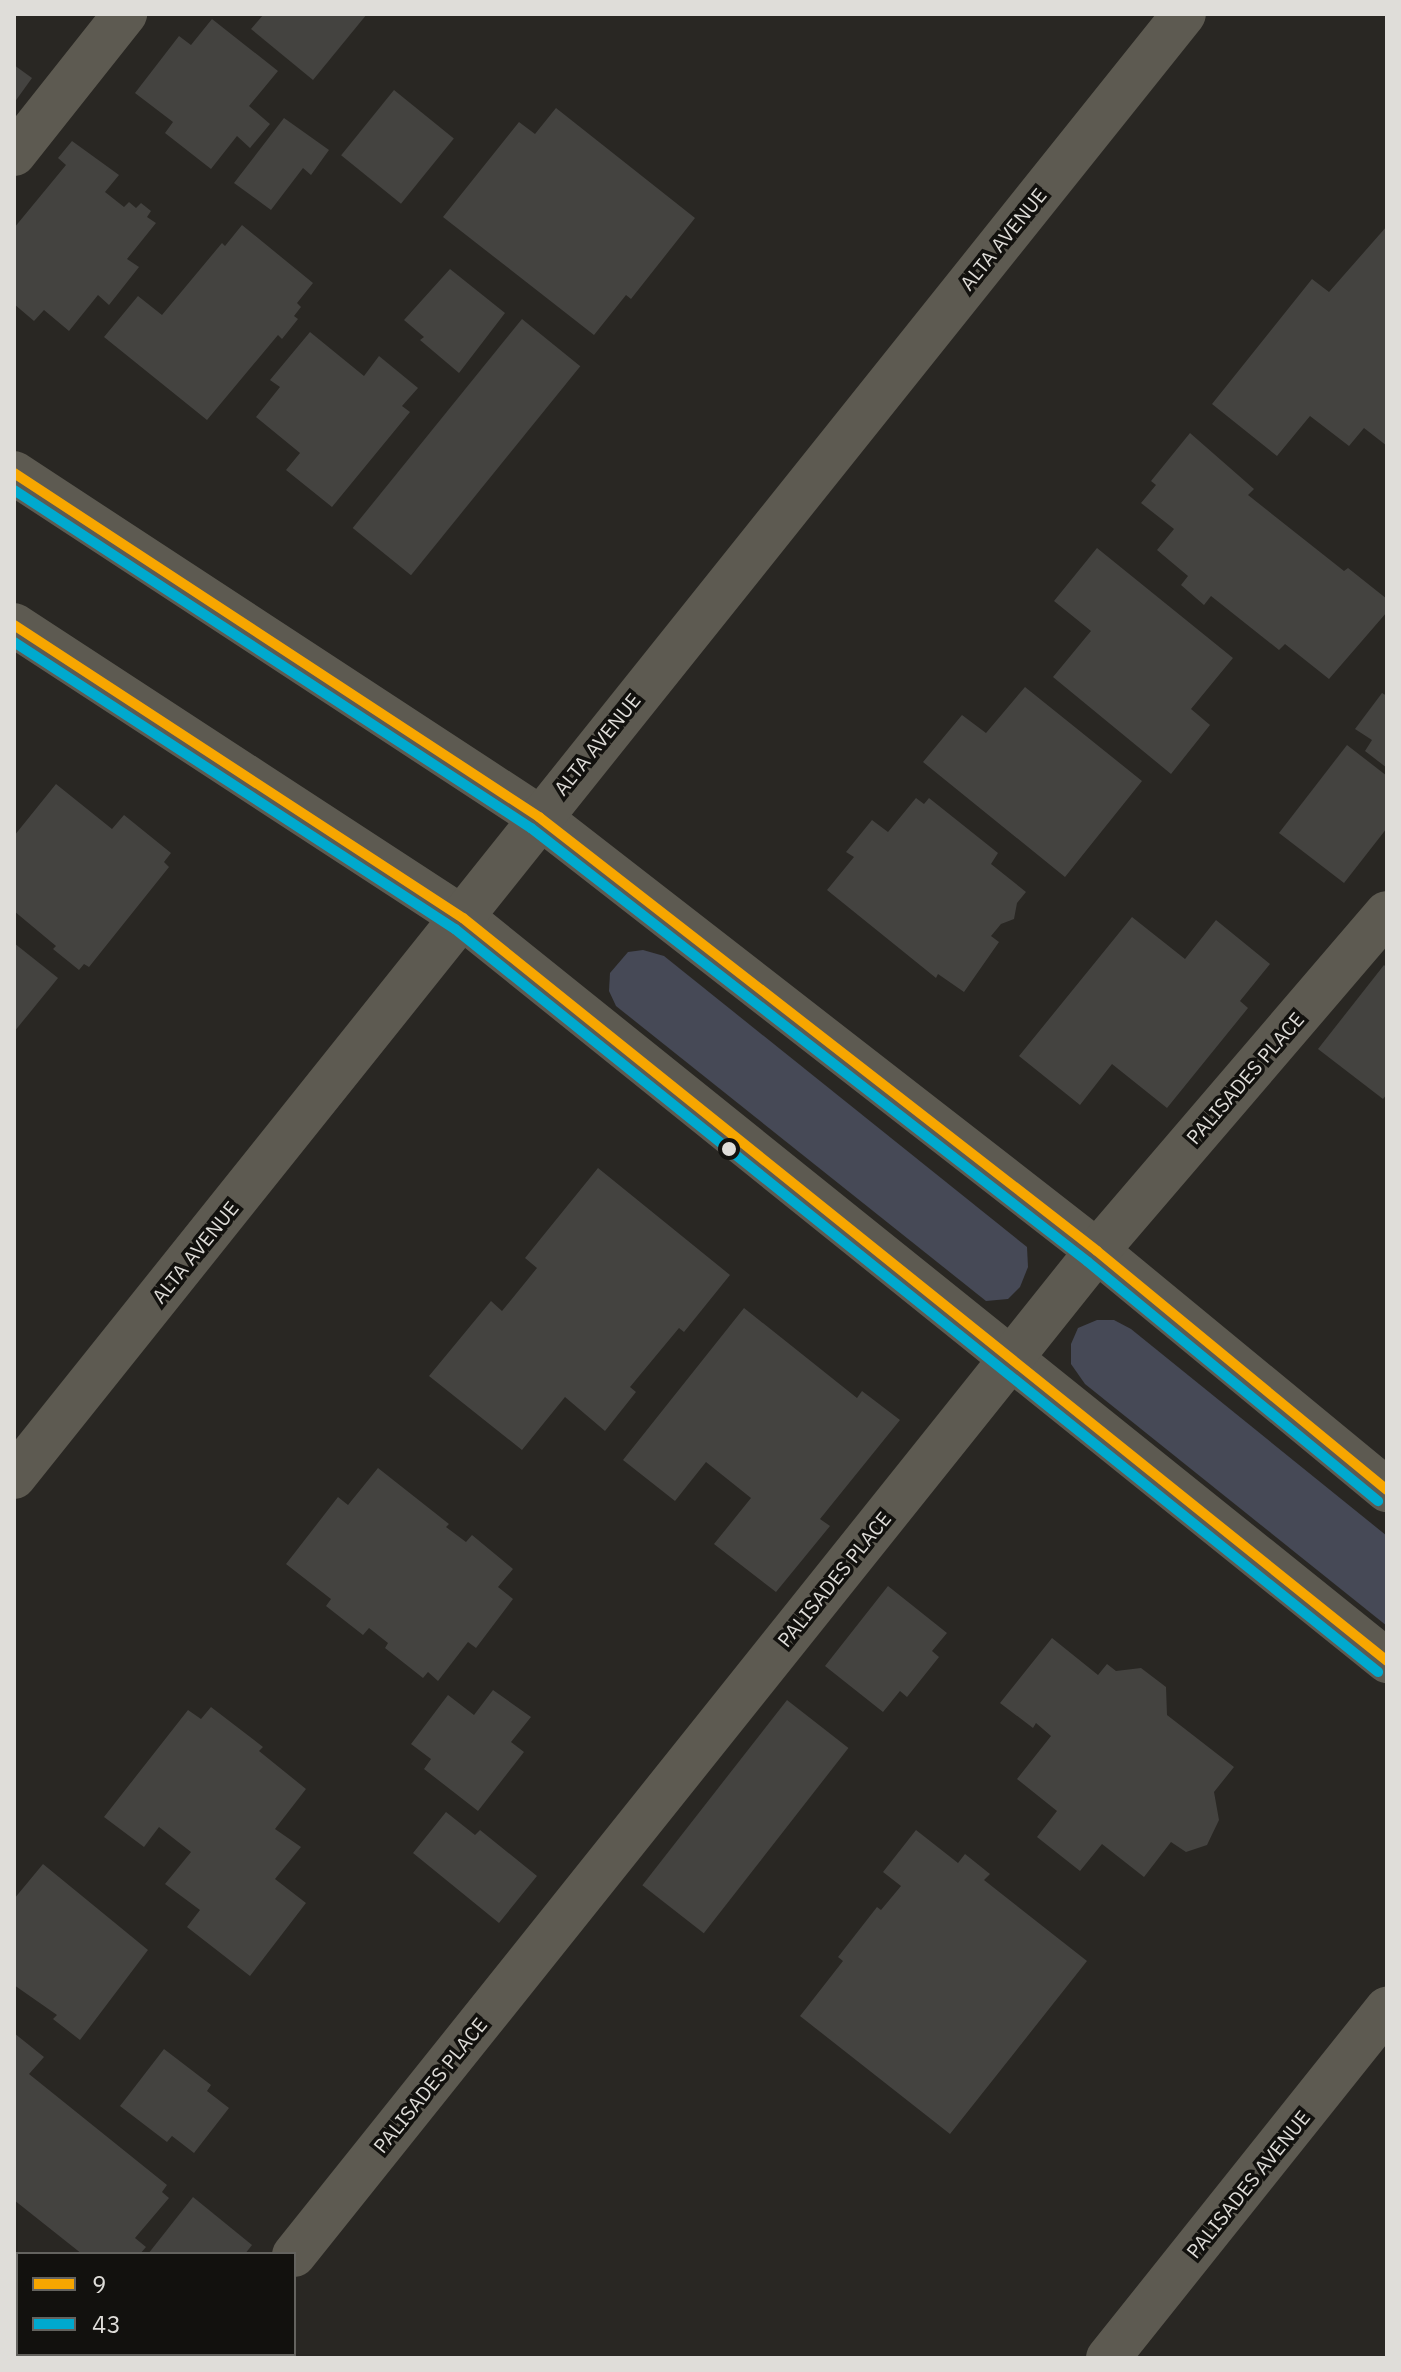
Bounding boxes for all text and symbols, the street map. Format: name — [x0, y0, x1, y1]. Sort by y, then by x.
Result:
street label: ALTA AVENUE — [955, 183, 1051, 295]
street label: ALTA AVENUE — [549, 688, 645, 800]
street label: PALISADES PLACE — [1181, 1007, 1309, 1149]
unlabelled marker — [721, 1141, 737, 1157]
street label: ALTA AVENUE — [147, 1196, 243, 1308]
street label: PALISADES PLACE — [772, 1507, 896, 1651]
street label: PALISADES PLACE — [368, 2013, 492, 2157]
street label: PALISADES AVENUE — [1181, 2105, 1315, 2263]
legend — [16, 2252, 296, 2356]
text: 9 — [92, 2268, 106, 2300]
text: 43 — [92, 2308, 121, 2340]

